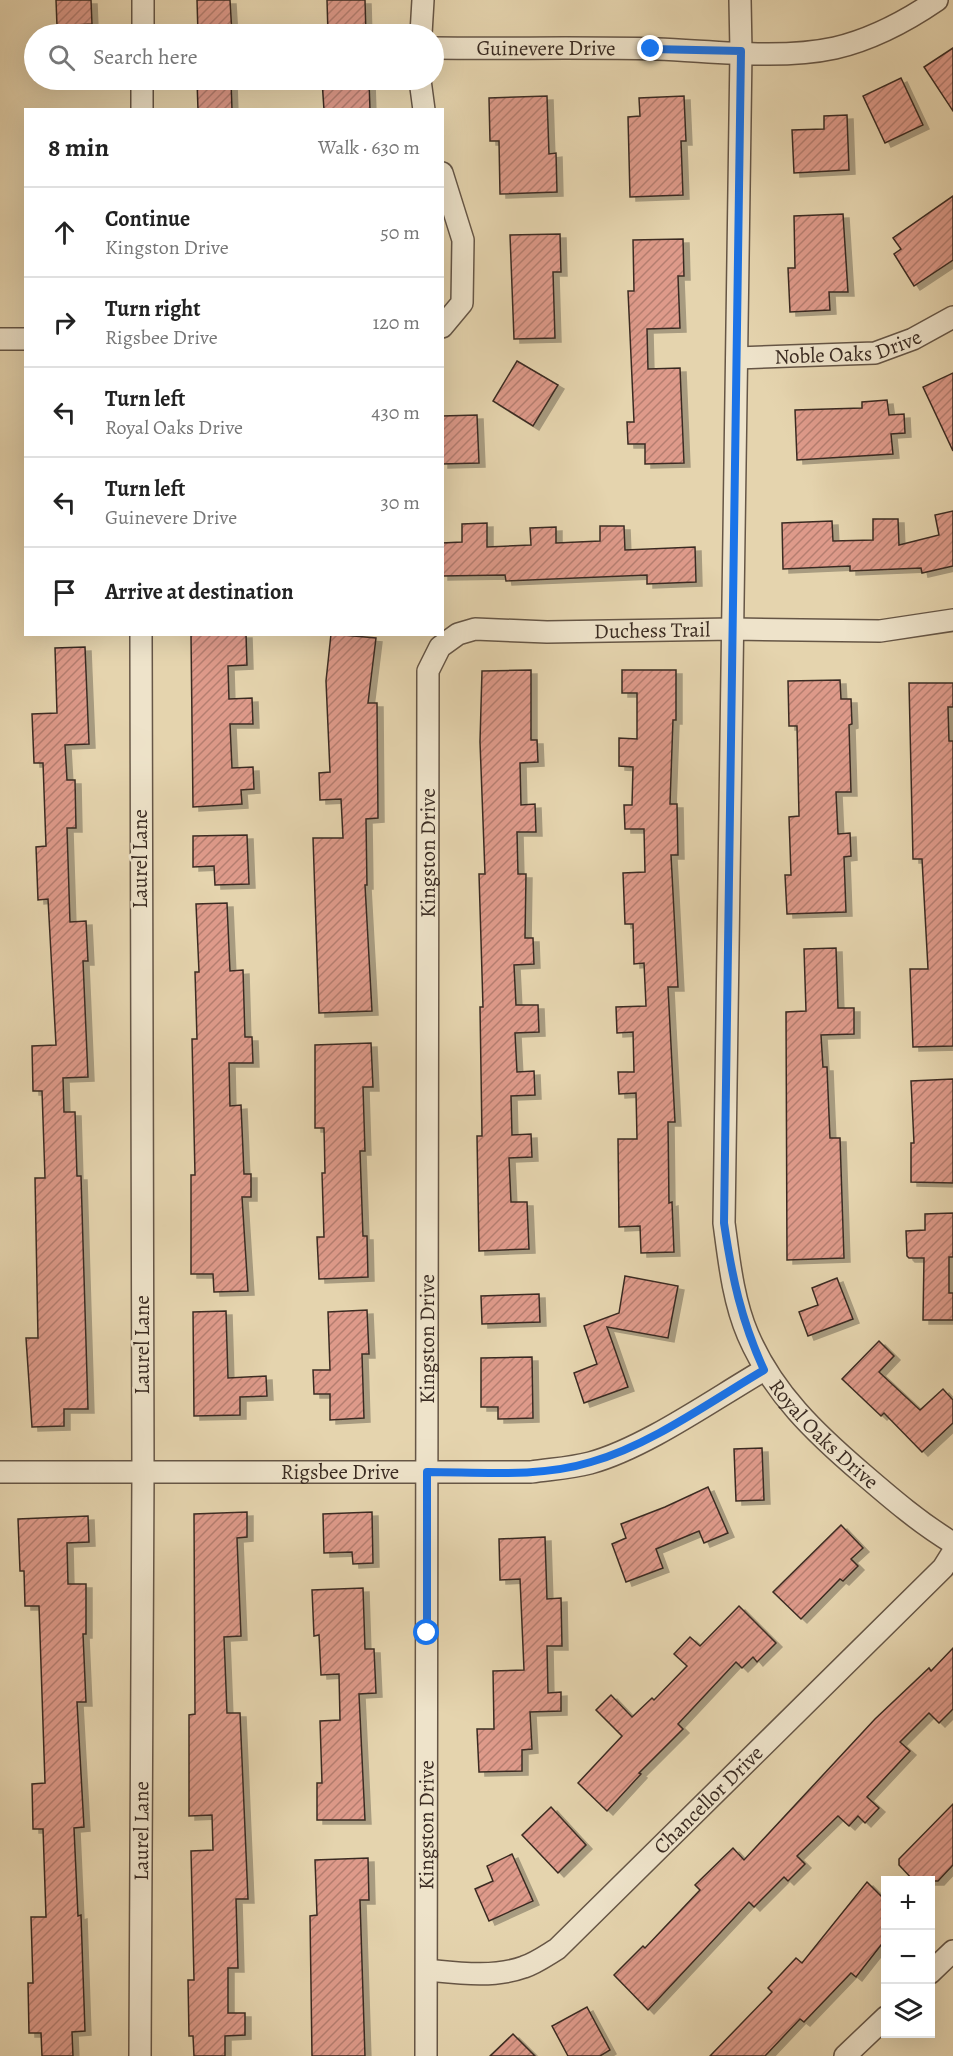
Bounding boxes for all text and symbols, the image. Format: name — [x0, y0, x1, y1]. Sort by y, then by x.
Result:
search box — [24, 24, 444, 90]
street label: Guinevere Drive — [476, 34, 616, 62]
route end — [637, 35, 663, 61]
icon: search — [45, 41, 78, 74]
text: Search here — [93, 42, 198, 72]
text: 8 min — [48, 130, 109, 165]
text: Walk · 630 m — [318, 134, 420, 161]
text: Continue — [105, 204, 190, 234]
icon: ahead — [48, 216, 81, 249]
text: 50 m — [380, 219, 420, 246]
text: Kingston Drive — [105, 234, 229, 261]
text: Turn right — [105, 294, 201, 324]
icon: right — [48, 306, 81, 339]
text: 120 m — [372, 309, 420, 336]
street label: Noble Oaks Drive — [774, 323, 927, 371]
text: Rigsbee Drive — [105, 324, 218, 351]
text: Turn left — [105, 384, 185, 414]
icon: left — [48, 396, 81, 429]
text: 430 m — [371, 399, 420, 426]
text: Royal Oaks Drive — [105, 414, 243, 441]
text: Turn left — [105, 474, 185, 504]
icon: left — [48, 486, 81, 519]
text: 30 m — [380, 489, 420, 516]
text: Guinevere Drive — [105, 504, 237, 531]
icon: arrive — [48, 576, 81, 609]
text: Arrive at destination — [105, 577, 294, 607]
street label: Duchess Trail — [594, 615, 711, 645]
street label: Kingston Drive — [414, 788, 442, 918]
street label: Laurel Lane — [126, 809, 154, 909]
street label: Kingston Drive — [413, 1274, 441, 1404]
street label: Laurel Lane — [128, 1295, 156, 1395]
street label: Royal Oaks Drive — [763, 1373, 885, 1495]
street label: Rigsbee Drive — [281, 1458, 399, 1486]
route start — [413, 1619, 439, 1645]
street label: Chancellor Drive — [647, 1739, 769, 1860]
street label: Kingston Drive — [412, 1760, 440, 1890]
street label: Laurel Lane — [127, 1781, 155, 1881]
map controls — [881, 1876, 935, 2038]
button: + — [881, 1876, 935, 1930]
button: − — [881, 1930, 935, 1984]
button: layers — [881, 1984, 935, 2038]

